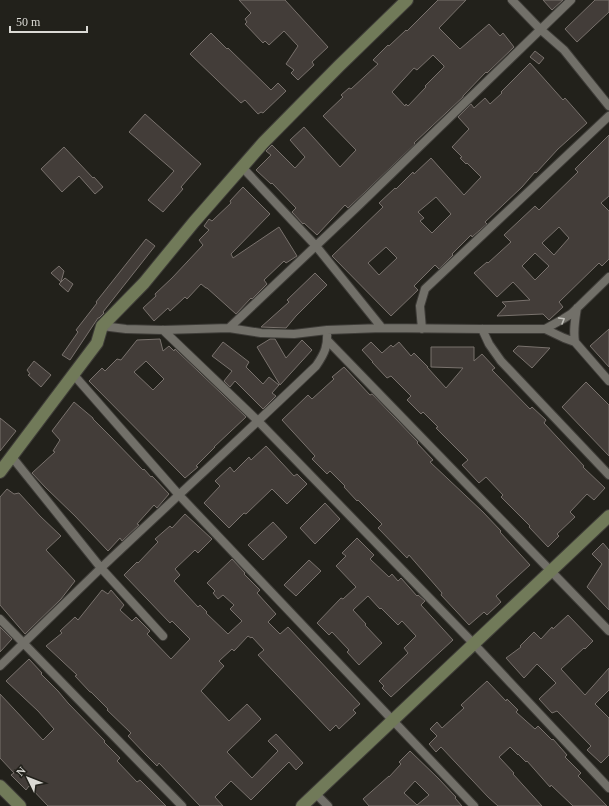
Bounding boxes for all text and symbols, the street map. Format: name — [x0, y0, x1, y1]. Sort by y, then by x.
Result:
scale bar — [10, 8, 87, 34]
text: 50 m — [16, 15, 41, 29]
one-way arrow — [558, 317, 565, 324]
north arrow — [8, 758, 48, 798]
text: N — [14, 764, 28, 778]

